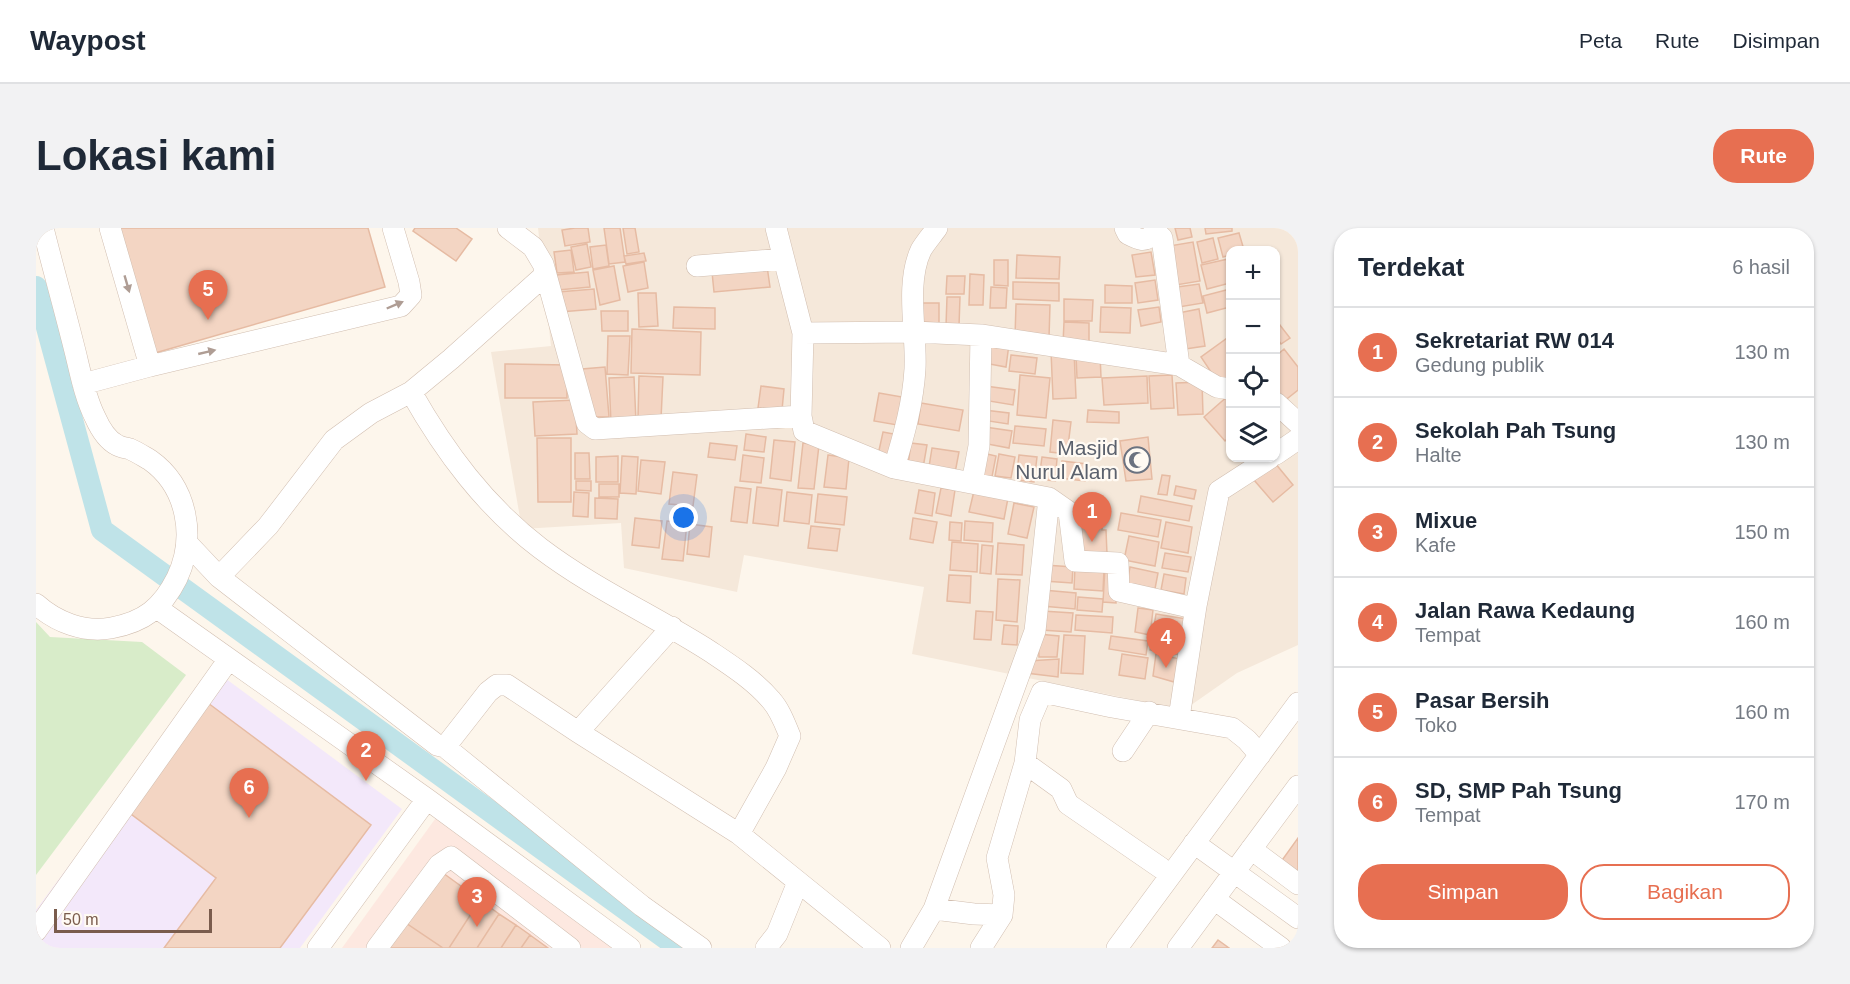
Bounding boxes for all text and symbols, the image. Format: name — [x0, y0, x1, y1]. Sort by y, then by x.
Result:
text: Waypost — [30, 25, 146, 56]
text: Peta — [1579, 29, 1622, 52]
text: Rute — [1655, 29, 1699, 52]
text: Disimpan — [1732, 29, 1820, 52]
button: Rute — [1713, 129, 1814, 183]
text: Lokasi kami — [36, 132, 276, 179]
map controls — [1226, 246, 1280, 462]
button: + — [1226, 246, 1280, 300]
text: Terdekat — [1358, 252, 1464, 282]
text: 6 hasil — [1732, 256, 1790, 278]
pin: 5 — [188, 270, 228, 320]
one-way arrow — [122, 275, 132, 293]
one-way arrow — [387, 300, 405, 310]
button: − — [1226, 300, 1280, 354]
text: Sekretariat RW 014 — [1415, 328, 1614, 353]
text: 1 — [1372, 341, 1383, 363]
text: 130 m — [1734, 341, 1790, 363]
one-way arrow — [197, 347, 216, 356]
button: locate — [1226, 354, 1280, 408]
text: Gedung publik — [1415, 354, 1544, 376]
button: layers — [1226, 408, 1280, 462]
text: Sekolah Pah Tsung — [1415, 418, 1616, 443]
text: 2 — [1372, 431, 1383, 453]
text: 130 m — [1734, 431, 1790, 453]
place label: Masjid Nurul Alam — [1015, 436, 1118, 483]
text: Halte — [1415, 444, 1462, 466]
mosque icon: Masjid Nurul Alam — [1122, 445, 1152, 475]
pin: 1 — [1072, 492, 1112, 542]
your location — [669, 503, 698, 532]
text: Mixue — [1415, 508, 1477, 533]
text: 3 — [1372, 521, 1383, 543]
text: 150 m — [1734, 521, 1790, 543]
text: Kafe — [1415, 534, 1456, 556]
text: Jalan Rawa Kedaung — [1415, 598, 1635, 623]
text: 4 — [1372, 611, 1383, 633]
text: 160 m — [1734, 611, 1790, 633]
pin: 4 — [1146, 618, 1186, 668]
text: Tempat — [1415, 624, 1481, 646]
text: Pasar Bersih — [1415, 688, 1550, 713]
text: 5 — [1372, 701, 1383, 723]
text: 160 m — [1734, 701, 1790, 723]
text: Toko — [1415, 714, 1457, 736]
pin: 2 — [346, 732, 386, 781]
pin: 6 — [230, 768, 268, 818]
text: SD, SMP Pah Tsung — [1415, 778, 1622, 803]
text: 6 — [1372, 791, 1383, 813]
text: 170 m — [1734, 791, 1790, 813]
text: Tempat — [1415, 804, 1481, 826]
button: Simpan — [1358, 864, 1568, 920]
button: Bagikan — [1580, 864, 1790, 920]
pin: 3 — [458, 878, 496, 927]
scale bar — [54, 906, 212, 934]
text: 50 m — [63, 911, 99, 928]

